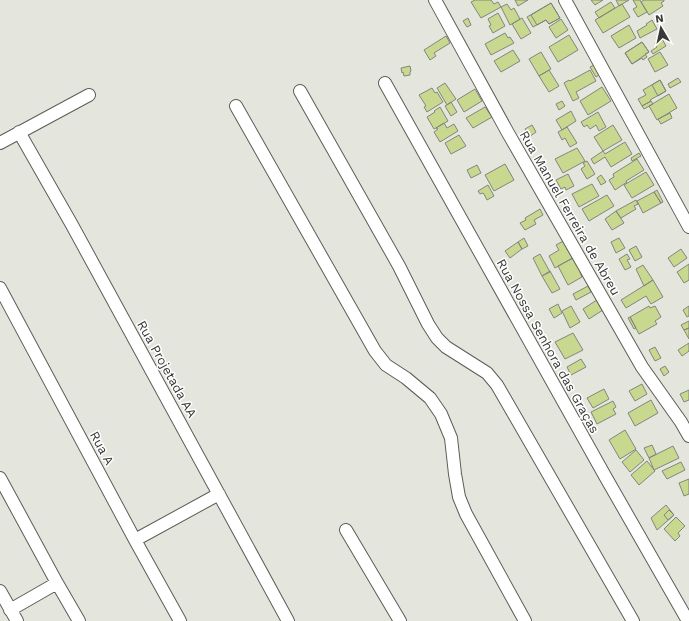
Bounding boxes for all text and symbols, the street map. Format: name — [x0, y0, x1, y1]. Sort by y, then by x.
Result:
north arrow — [641, 8, 681, 48]
text: N — [654, 12, 665, 26]
street label: Rua Manuel Ferreira de Abreu — [517, 128, 623, 298]
street label: Rua Nossa Senhora das Graças — [494, 256, 602, 436]
street label: Rua Projetada AA — [134, 318, 200, 421]
street label: Rua A — [87, 429, 117, 468]

